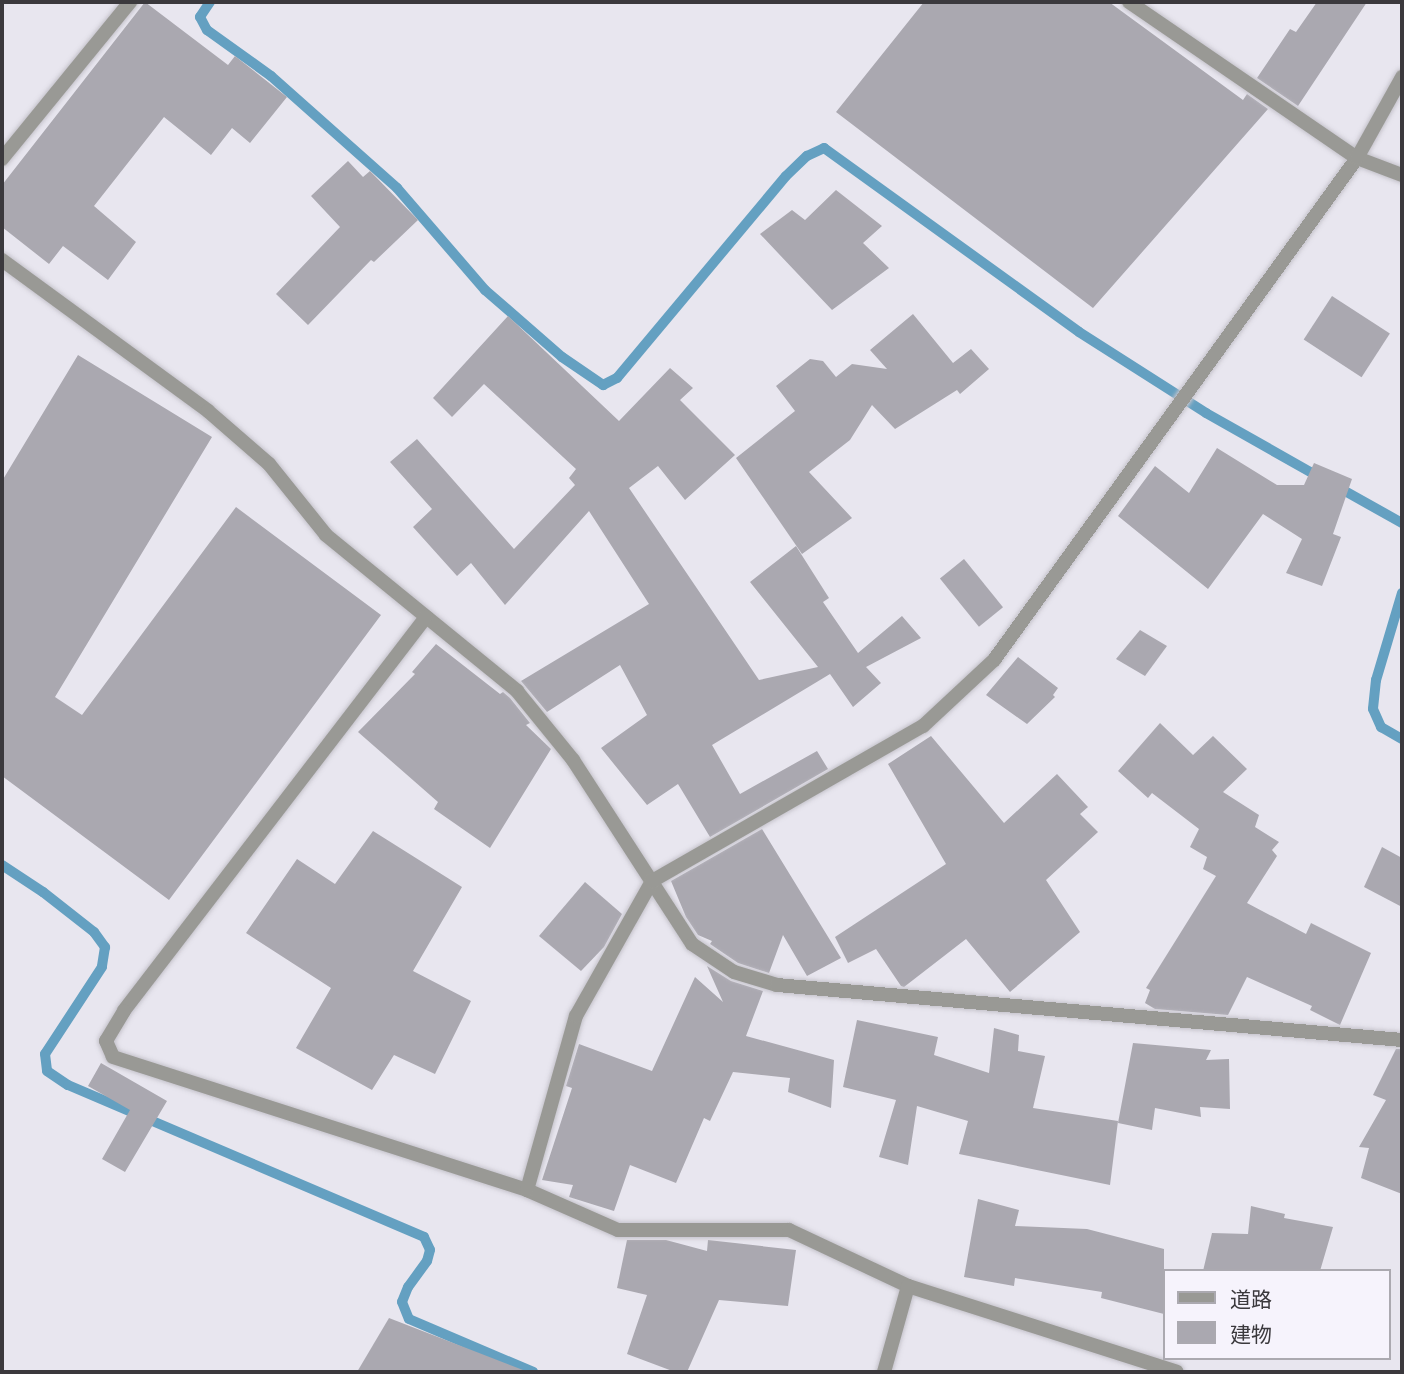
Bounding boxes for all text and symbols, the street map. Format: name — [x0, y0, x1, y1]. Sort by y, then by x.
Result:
legend — [1162, 1269, 1390, 1360]
text: 道路 — [1230, 1287, 1272, 1312]
text: 建物 — [1230, 1322, 1272, 1347]

